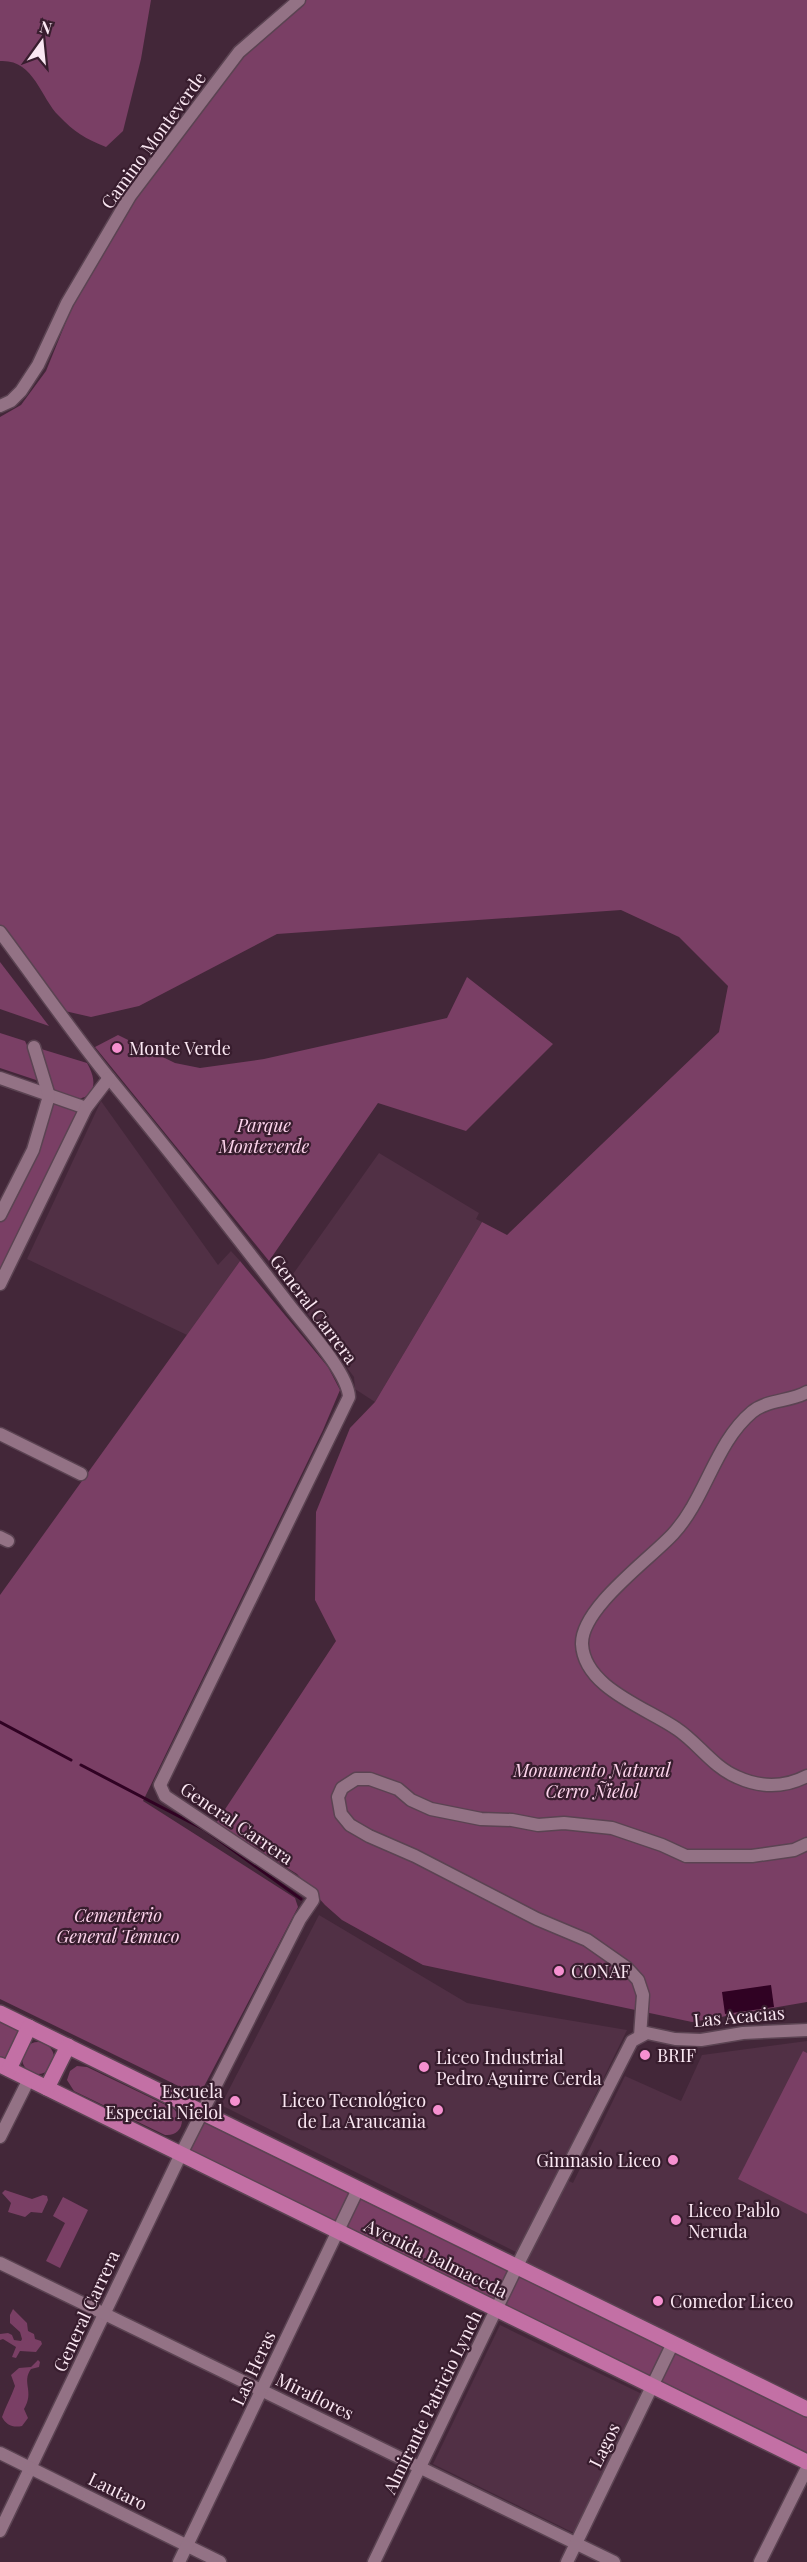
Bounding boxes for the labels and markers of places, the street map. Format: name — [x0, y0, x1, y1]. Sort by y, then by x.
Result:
place label: Monte Verde — [129, 1036, 231, 1060]
marker: Monte Verde — [110, 1041, 124, 1055]
place label: CONAF — [571, 1959, 630, 1983]
marker: CONAF — [552, 1964, 566, 1978]
place label: BRIF — [657, 2043, 696, 2067]
place label: Liceo Industrial Pedro Aguirre Cerda — [436, 2045, 602, 2090]
marker: BRIF — [638, 2048, 652, 2062]
marker: Liceo Industrial Pedro Aguirre Cerda — [417, 2060, 431, 2074]
place label: Escuela Especial Nielol — [105, 2079, 223, 2124]
place label: Liceo Tecnológico de La Araucania — [281, 2088, 426, 2133]
marker: Escuela Especial Nielol — [228, 2094, 242, 2108]
marker: Liceo Tecnológico de La Araucania — [431, 2103, 445, 2117]
place label: Gimnasio Liceo — [536, 2148, 661, 2172]
marker: Gimnasio Liceo — [666, 2153, 680, 2167]
place label: Liceo Pablo Neruda — [688, 2198, 780, 2243]
marker: Liceo Pablo Neruda — [669, 2213, 683, 2227]
place label: Comedor Liceo — [670, 2289, 793, 2313]
marker: Comedor Liceo — [651, 2294, 665, 2308]

